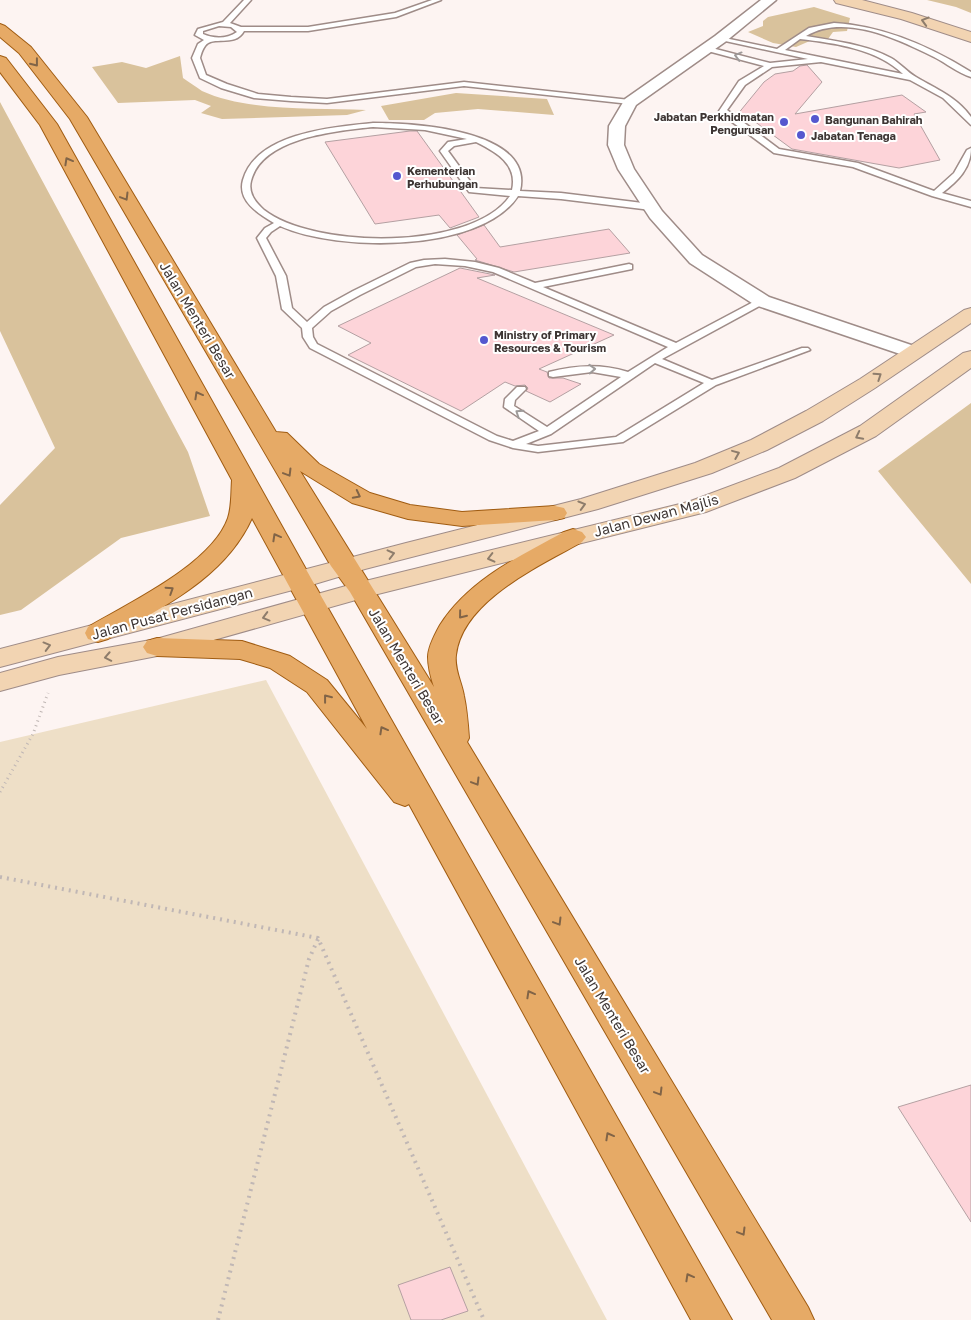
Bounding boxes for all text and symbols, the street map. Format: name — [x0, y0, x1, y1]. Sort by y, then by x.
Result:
one-way arrow — [922, 16, 930, 26]
one-way arrow — [735, 52, 743, 62]
one-way arrow — [29, 57, 38, 66]
place label: Jabatan Perkhidmatan Pengurusan — [654, 110, 774, 136]
marker: Bangunan Bahirah — [809, 113, 821, 125]
place label: Bangunan Bahirah — [825, 113, 923, 126]
marker: Jabatan Perkhidmatan Pengurusan — [778, 116, 790, 128]
marker: Jabatan Tenaga — [795, 129, 807, 141]
place label: Jabatan Tenaga — [811, 129, 896, 142]
one-way arrow — [64, 157, 74, 166]
place label: Kementerian Perhubungan — [407, 164, 478, 190]
marker: Kementerian Perhubungan — [391, 170, 403, 182]
one-way arrow — [119, 192, 129, 201]
street label: Jalan Menteri Besar — [156, 258, 240, 382]
place label: Ministry of Primary Resources & Tourism — [494, 328, 607, 354]
marker: Ministry of Primary Resources & Tourism — [478, 334, 490, 346]
one-way arrow — [588, 363, 596, 374]
one-way arrow — [872, 373, 882, 382]
one-way arrow — [194, 391, 204, 400]
one-way arrow — [515, 410, 524, 419]
one-way arrow — [855, 430, 864, 440]
one-way arrow — [731, 450, 740, 460]
one-way arrow — [282, 467, 292, 476]
one-way arrow — [352, 489, 361, 499]
street label: Jalan Dewan Majlis — [592, 490, 720, 540]
one-way arrow — [578, 501, 586, 511]
one-way arrow — [272, 534, 282, 543]
one-way arrow — [386, 549, 395, 560]
one-way arrow — [486, 552, 495, 563]
street label: Jalan Pusat Persidangan — [90, 583, 254, 643]
one-way arrow — [165, 586, 174, 596]
street label: Jalan Menteri Besar — [365, 604, 449, 728]
one-way arrow — [459, 609, 467, 618]
one-way arrow — [261, 611, 270, 622]
one-way arrow — [43, 641, 52, 652]
one-way arrow — [104, 651, 113, 661]
one-way arrow — [324, 695, 332, 704]
one-way arrow — [379, 726, 389, 735]
one-way arrow — [469, 777, 479, 786]
one-way arrow — [552, 917, 562, 926]
street label: Jalan Menteri Besar — [571, 953, 655, 1077]
one-way arrow — [526, 990, 536, 999]
one-way arrow — [652, 1087, 662, 1096]
one-way arrow — [606, 1132, 616, 1141]
one-way arrow — [735, 1227, 745, 1236]
one-way arrow — [685, 1274, 695, 1283]

